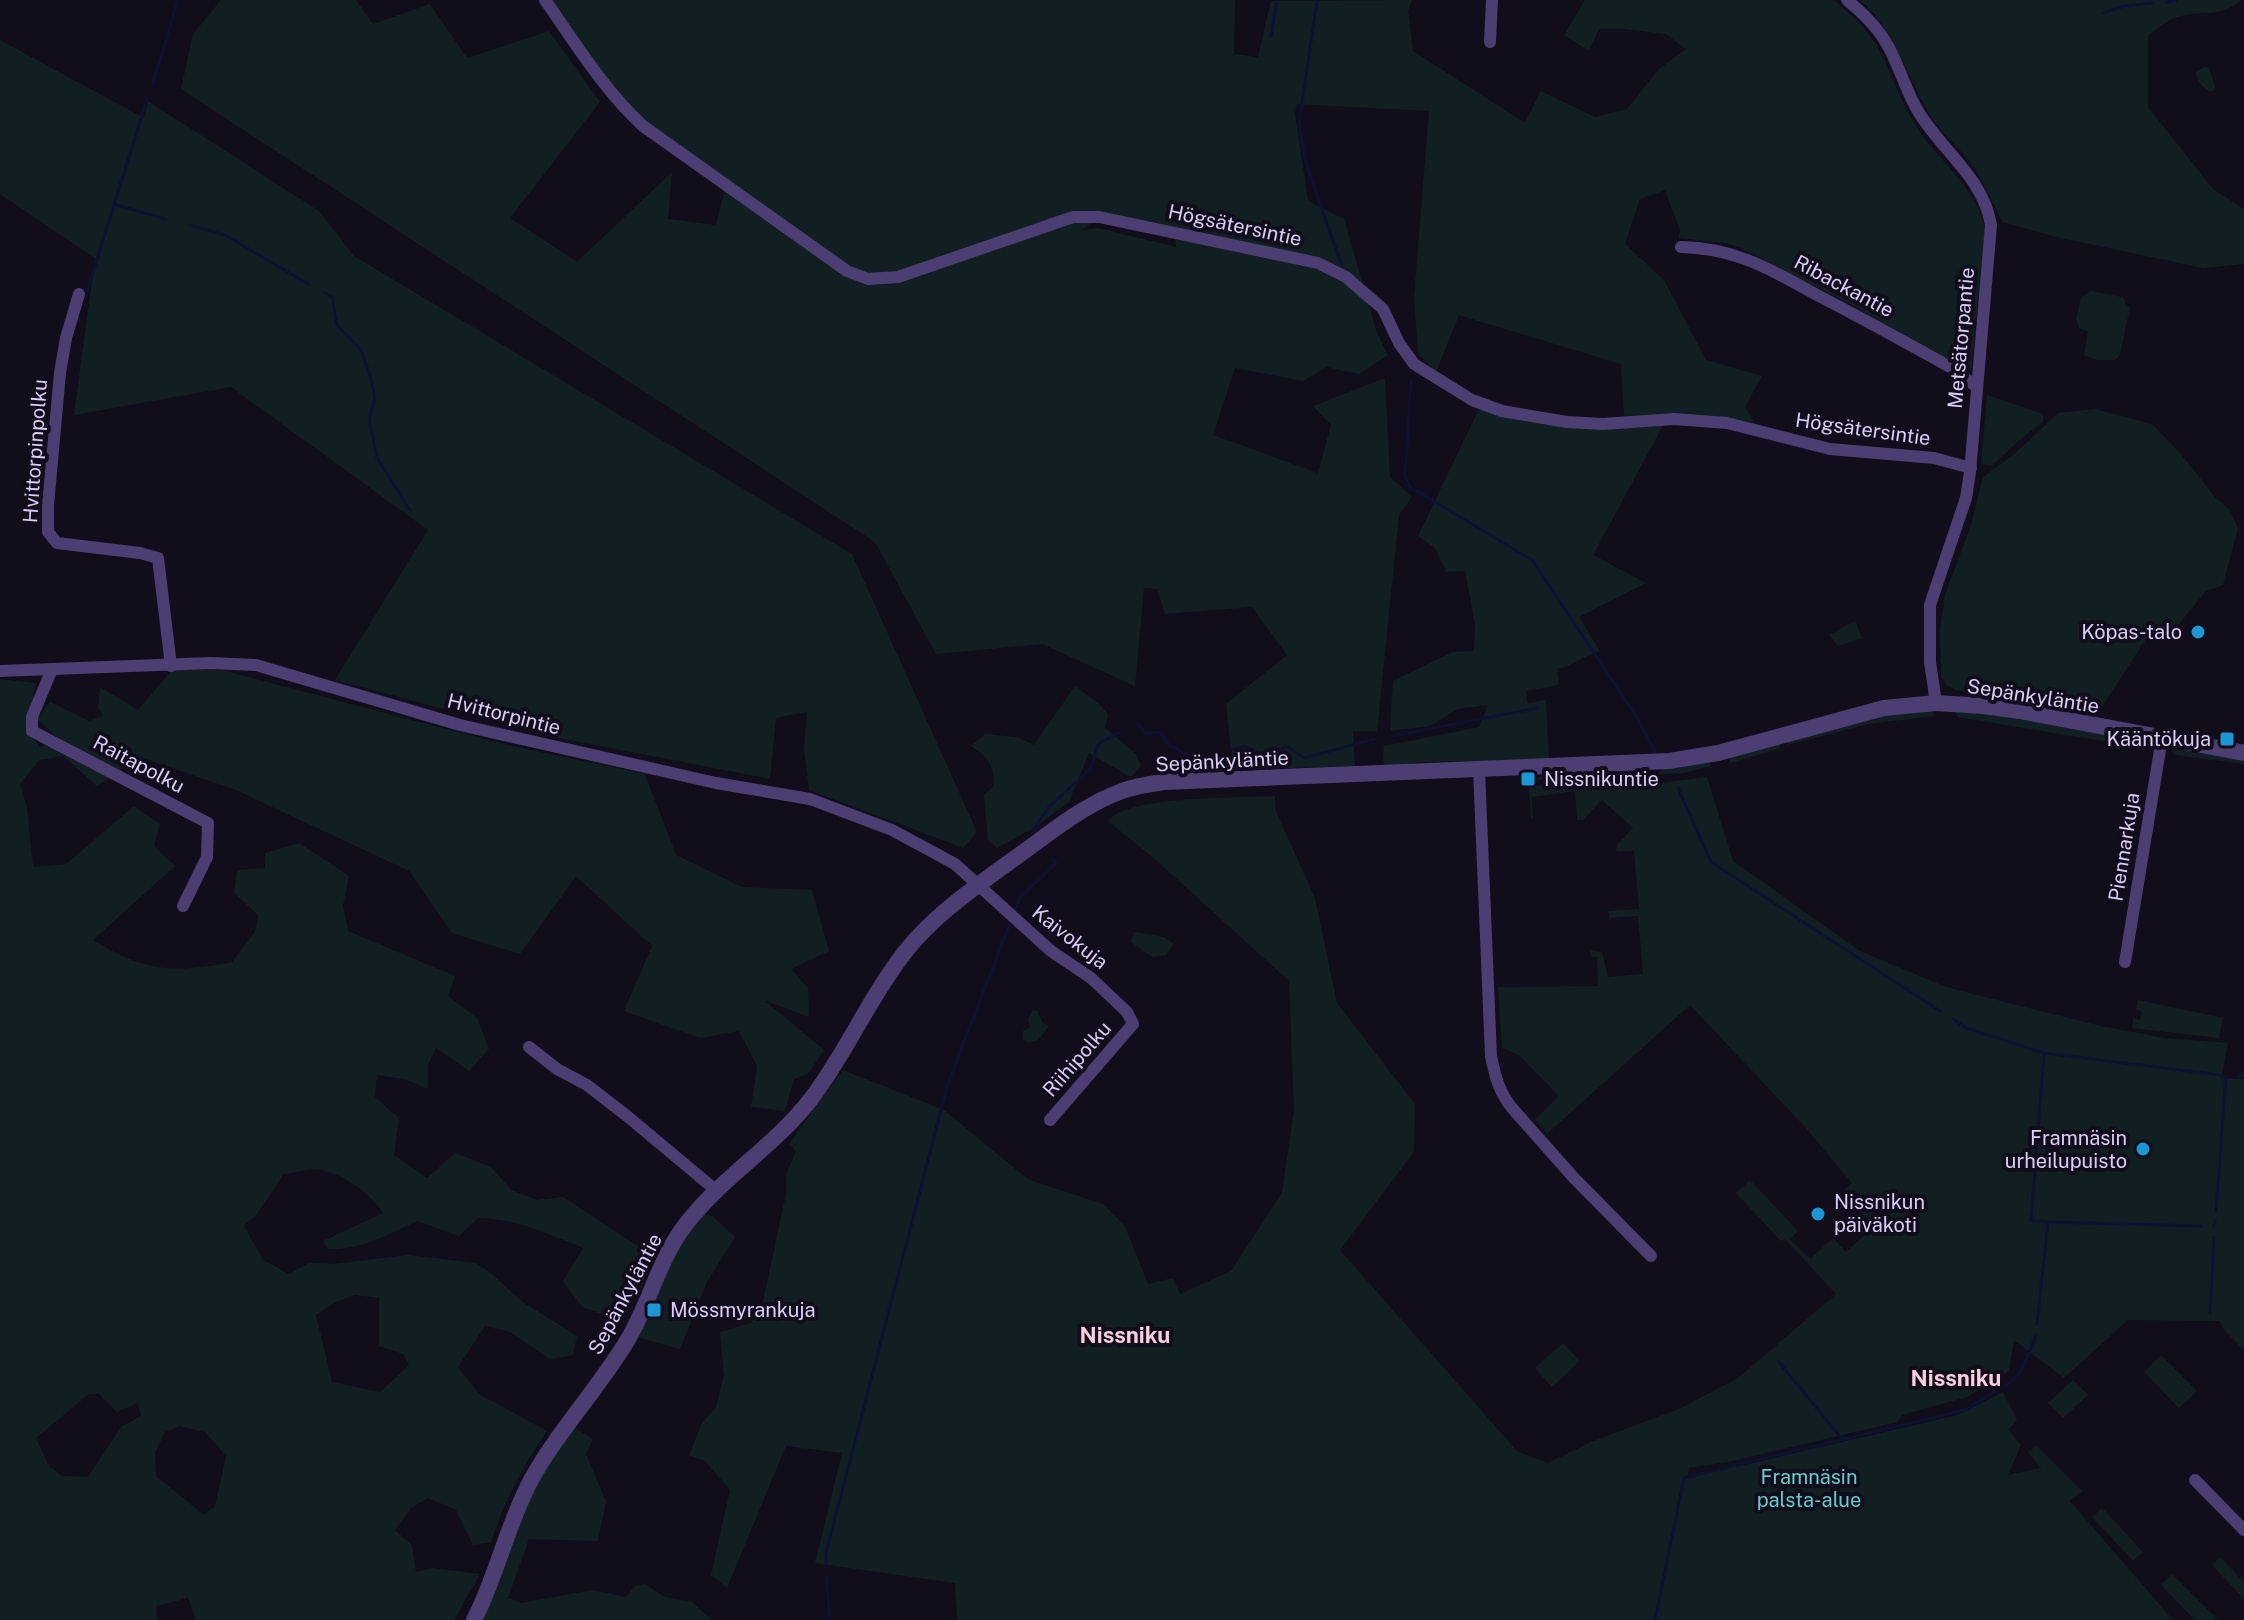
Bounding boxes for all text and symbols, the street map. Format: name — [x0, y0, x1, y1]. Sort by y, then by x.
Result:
street label: Högsätersintie — [1166, 199, 1304, 251]
street label: Ribackantie — [1790, 250, 1898, 322]
street label: Metsätorpantie — [1943, 266, 1979, 410]
street label: Hvittorpinpolku — [18, 378, 52, 524]
street label: Högsätersintie — [1794, 408, 1932, 450]
place label: Köpas-talo — [2081, 620, 2182, 644]
marker: Köpas-talo — [2189, 623, 2207, 641]
street label: Sepänkyläntie — [1965, 674, 2101, 718]
street label: Hvittorpintie — [445, 688, 563, 740]
place label: Kääntökuja — [2107, 727, 2211, 751]
street label: Raitapolku — [89, 730, 189, 798]
marker: Kääntökuja — [2218, 730, 2236, 748]
street label: Sepänkyläntie — [1155, 746, 1289, 776]
place label: Nissnikuntie — [1544, 767, 1659, 791]
marker: Nissnikuntie — [1519, 770, 1537, 788]
street label: Piennarkuja — [2104, 791, 2144, 903]
street label: Kaivokuja — [1027, 900, 1113, 974]
street label: Riihipolku — [1038, 1016, 1116, 1102]
place label: Framnäsin urheilupuisto — [2005, 1126, 2127, 1173]
marker: Framnäsin urheilupuisto — [2134, 1140, 2152, 1158]
place label: Nissnikun päiväkoti — [1834, 1190, 1925, 1237]
marker: Nissnikun päiväkoti — [1809, 1205, 1827, 1223]
street label: Sepänkyläntie — [583, 1229, 667, 1359]
place label: Mössmyrankuja — [670, 1298, 816, 1322]
marker: Mössmyrankuja — [645, 1301, 663, 1319]
district label: Nissniku — [1080, 1322, 1170, 1348]
district label: Nissniku — [1911, 1365, 2001, 1391]
park label: Framnäsin palsta-alue — [1757, 1465, 1861, 1512]

